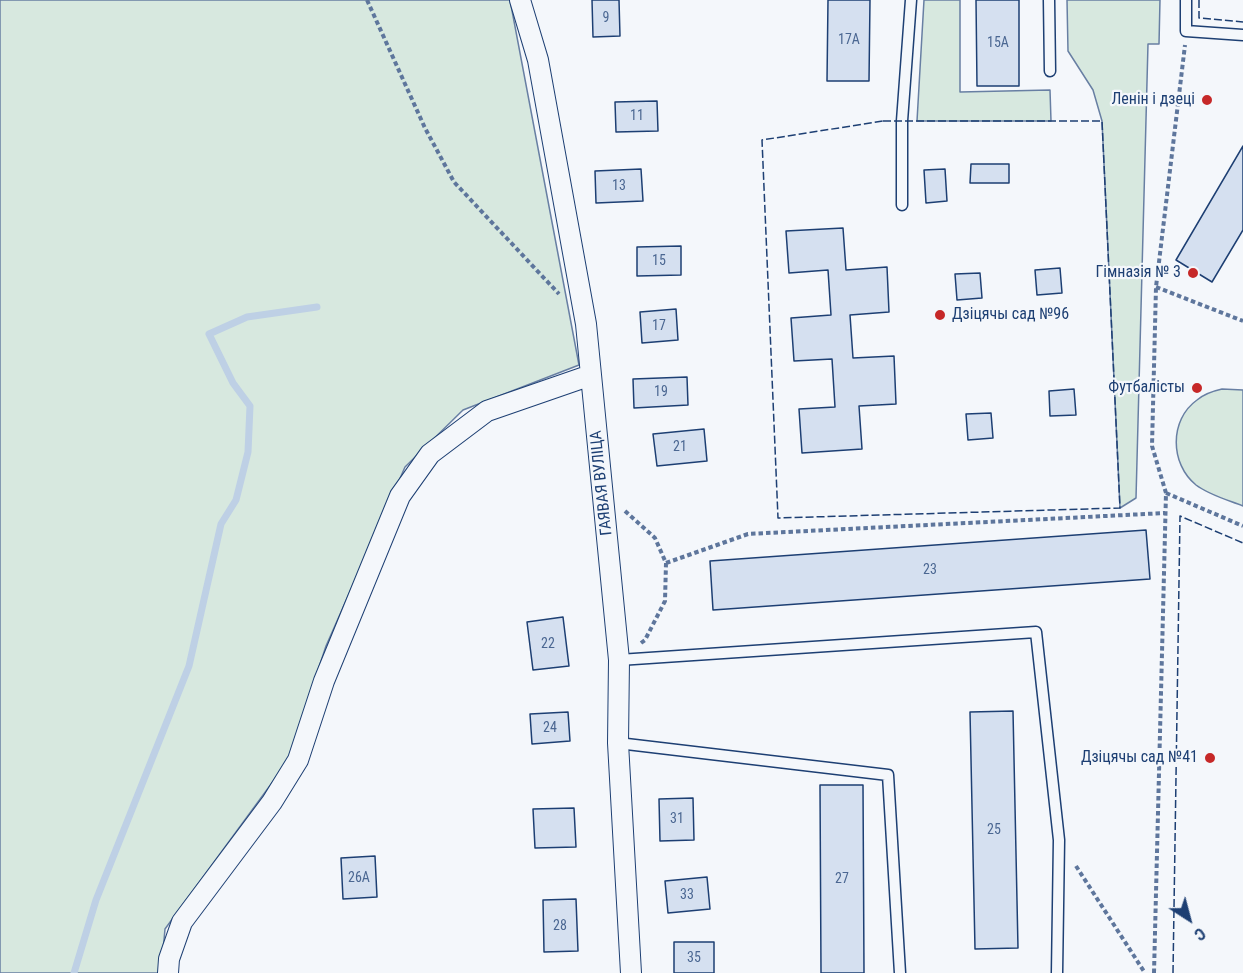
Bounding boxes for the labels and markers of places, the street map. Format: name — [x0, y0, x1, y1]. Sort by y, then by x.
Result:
place label: Ленін і дзеці — [1111, 90, 1195, 110]
marker: Ленін і дзеці — [1200, 93, 1214, 107]
place label: Гімназія № 3 — [1095, 263, 1181, 283]
marker: Гімназія № 3 — [1186, 266, 1200, 280]
place label: Дзіцячы сад №96 — [952, 305, 1069, 325]
marker: Дзіцячы сад №96 — [933, 308, 947, 322]
place label: Футбалісты — [1108, 378, 1185, 398]
marker: Футбалісты — [1190, 381, 1204, 395]
place label: Дзіцячы сад №41 — [1081, 748, 1198, 768]
marker: Дзіцячы сад №41 — [1203, 751, 1217, 765]

